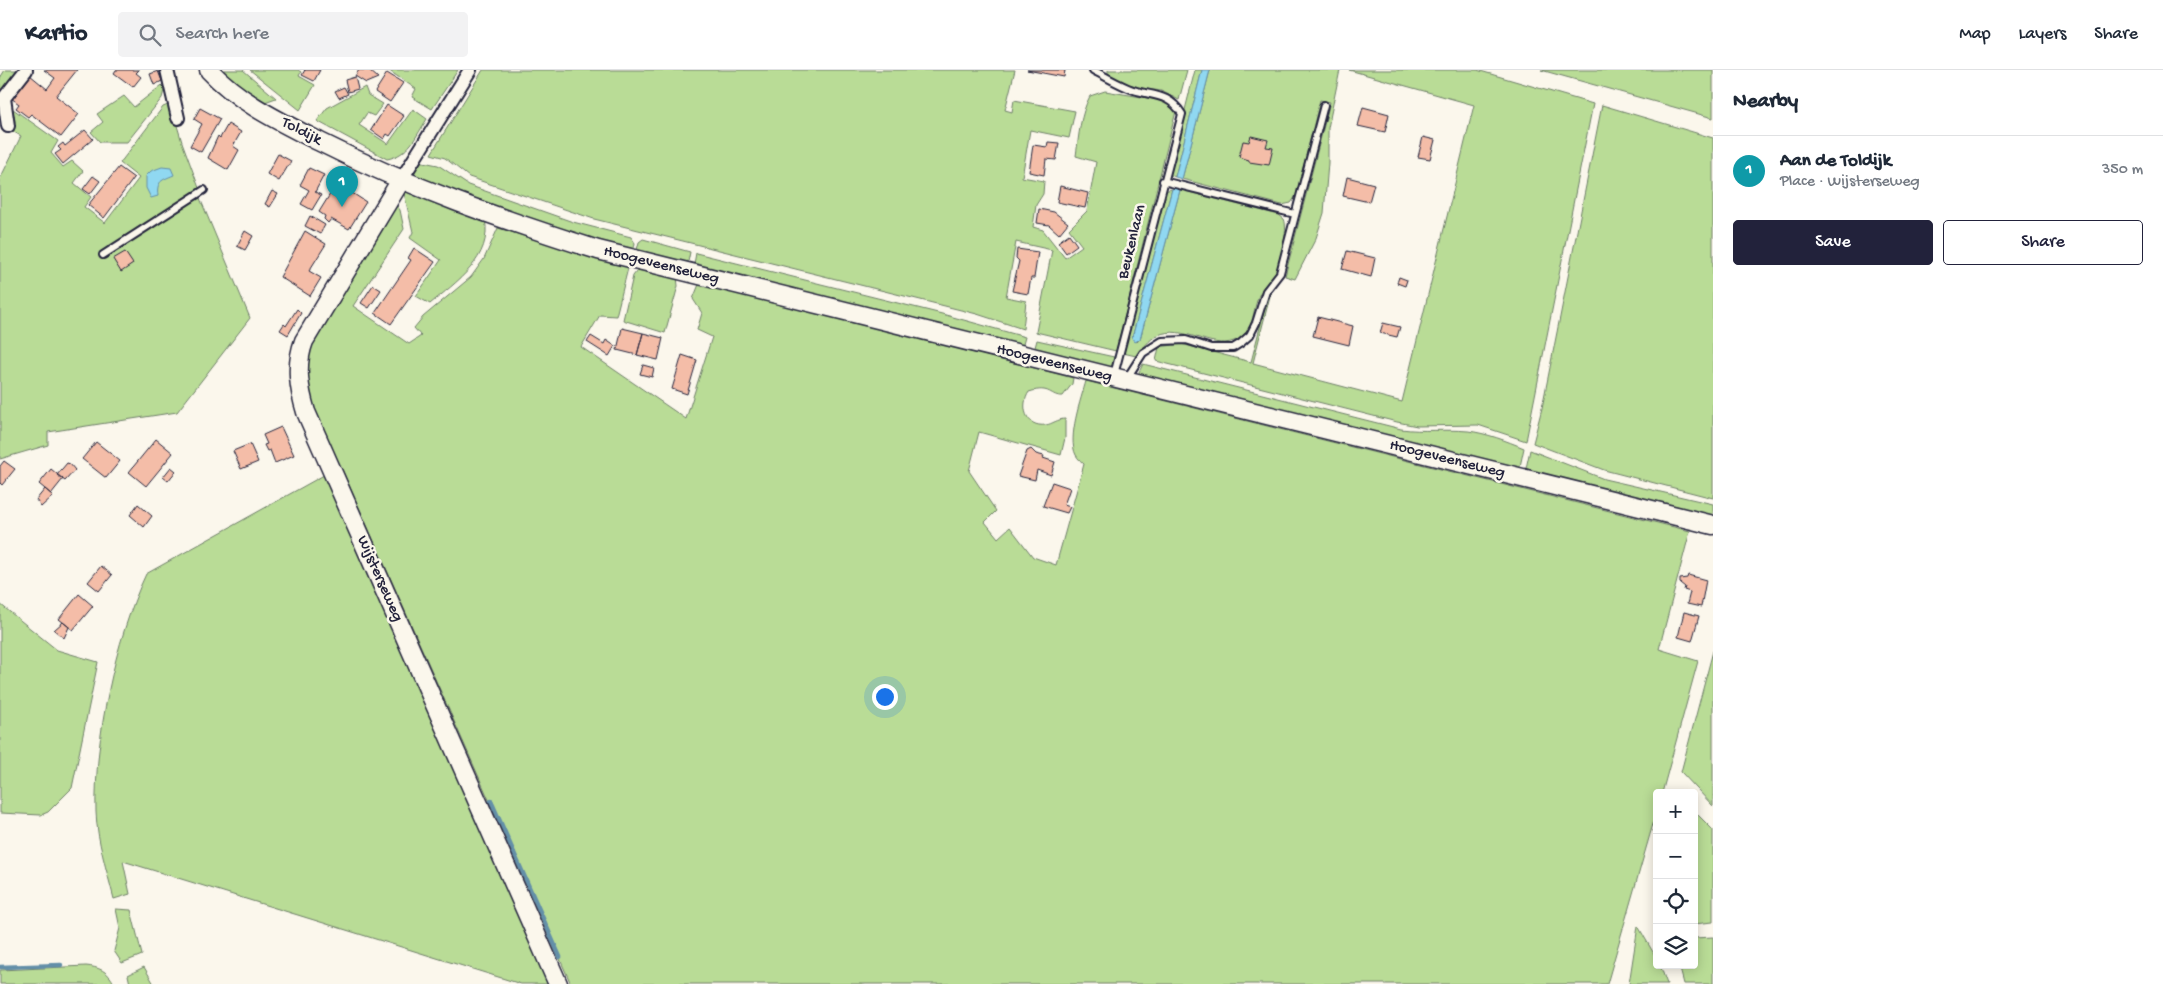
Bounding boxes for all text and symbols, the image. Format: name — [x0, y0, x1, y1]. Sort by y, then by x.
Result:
search box — [118, 12, 468, 57]
text: Kartio — [25, 20, 88, 49]
icon: search — [136, 21, 164, 49]
text: Search here — [176, 23, 269, 46]
text: Map — [1959, 24, 1991, 45]
text: Layers — [2019, 24, 2066, 45]
text: Share — [2094, 24, 2138, 45]
text: Nearby — [1733, 90, 1798, 115]
street label: Toldijk — [277, 113, 326, 151]
text: Aan de Toldijk — [1780, 150, 1891, 173]
text: 1 — [1746, 161, 1752, 180]
text: 350 m — [2102, 161, 2143, 180]
pin: 1 — [326, 166, 358, 207]
text: Place · Wijsterseweg — [1780, 173, 1920, 192]
street label: Beukenlaan — [1114, 203, 1151, 282]
button: Save — [1733, 220, 1933, 265]
button: Share — [1943, 220, 2143, 265]
street label: Hoogeveenseweg — [601, 242, 721, 290]
street label: Hoogeveenseweg — [994, 340, 1114, 388]
street label: Hoogeveenseweg — [1387, 436, 1507, 484]
street label: Wijsterseweg — [352, 533, 406, 625]
your location — [872, 684, 898, 710]
map controls — [1653, 789, 1698, 969]
button: + — [1653, 789, 1698, 834]
button: − — [1653, 834, 1698, 879]
button: locate — [1653, 879, 1698, 924]
button: layers — [1653, 924, 1698, 969]

